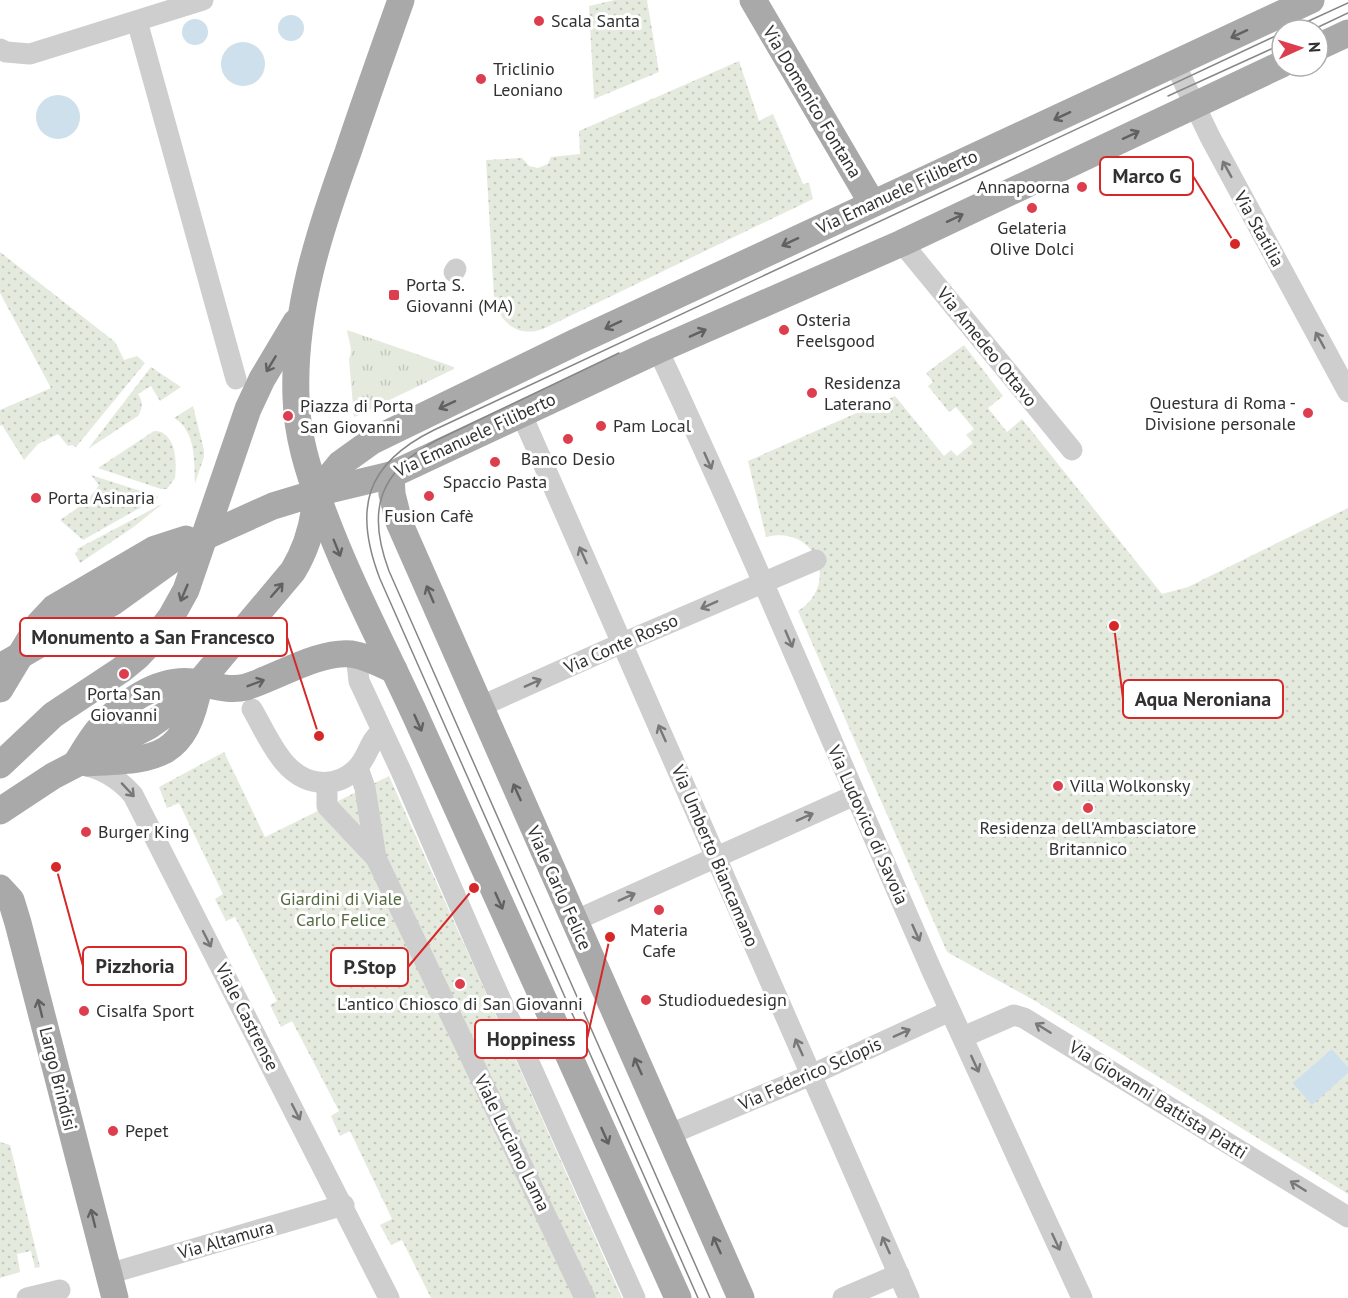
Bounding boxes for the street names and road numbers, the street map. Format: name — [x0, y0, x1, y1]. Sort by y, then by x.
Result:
street label: Via Domenico Fontana — [757, 21, 867, 182]
street label: Via Emanuele Filiberto — [812, 144, 981, 239]
street label: Via Statilia — [1229, 186, 1290, 271]
street label: Via Amedeo Ottavo — [932, 281, 1043, 411]
street label: Via Emanuele Filiberto — [390, 387, 559, 482]
street label: Via Conte Rosso — [559, 608, 681, 679]
street label: Via Ludovico di Savoia — [823, 741, 914, 908]
street label: Via Umberto Biancamano — [666, 761, 764, 950]
street label: Viale Carlo Felice — [521, 821, 597, 953]
street label: Viale Castrense — [210, 958, 284, 1074]
street label: Largo Brindisi — [34, 1025, 83, 1133]
street label: Via Federico Sclopis — [734, 1032, 885, 1116]
street label: Via Giovanni Battista Piatti — [1064, 1035, 1252, 1164]
street label: Viale Luciano Lama — [469, 1070, 556, 1215]
street label: Via Altamura — [174, 1215, 276, 1264]

